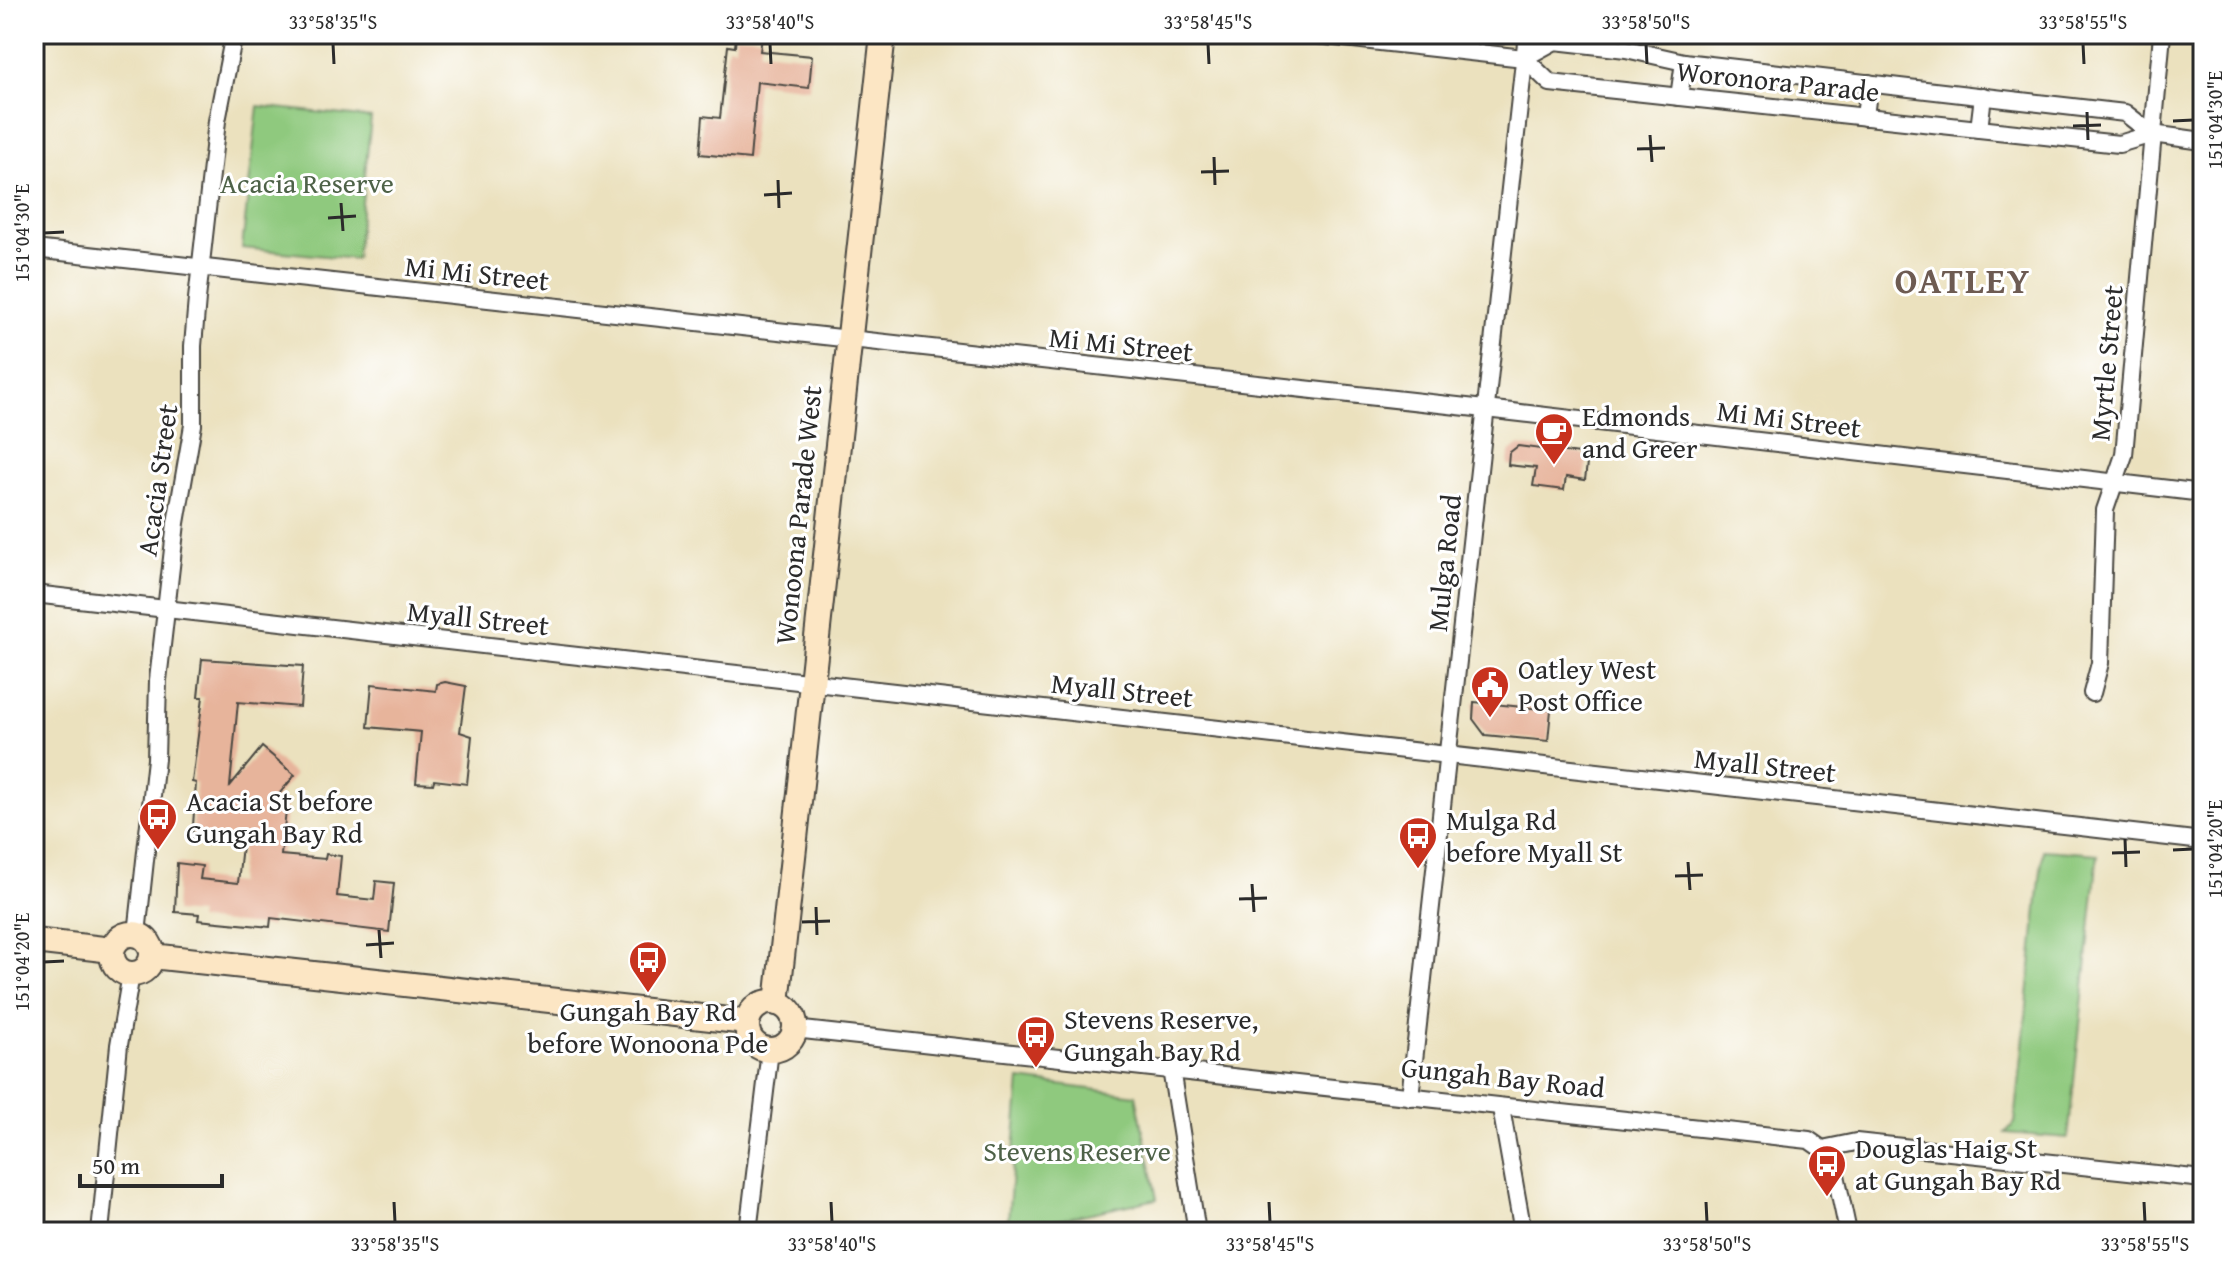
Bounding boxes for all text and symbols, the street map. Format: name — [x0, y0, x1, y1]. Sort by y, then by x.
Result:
text: 33°58'35"S — [289, 7, 377, 36]
text: 33°58'40"S — [726, 7, 814, 36]
text: 33°58'45"S — [1164, 7, 1252, 36]
text: 33°58'50"S — [1602, 7, 1690, 36]
text: 33°58'55"S — [2039, 7, 2127, 36]
street label: Woronora Parade — [1674, 49, 1882, 112]
text: 151°04'30"E — [2200, 71, 2229, 169]
park label: Acacia Reserve — [220, 162, 394, 203]
text: 151°04'30"E — [7, 184, 36, 282]
street label: Mi Mi Street — [403, 245, 551, 300]
district label: OATLEY — [1895, 253, 2031, 306]
street label: Myrtle Street — [2078, 283, 2133, 443]
street label: Mi Mi Street — [1047, 316, 1195, 371]
street label: Wonoona Parade West — [764, 383, 832, 647]
street label: Mi Mi Street — [1715, 389, 1864, 448]
place label: Edmonds and Greer — [1582, 395, 1698, 468]
street label: Acacia Street — [126, 401, 187, 559]
cafe icon: Edmonds and Greer — [1533, 411, 1575, 466]
street label: Mulga Road — [1416, 492, 1471, 634]
street label: Myall Street — [405, 590, 551, 645]
place label: Oatley West Post Office — [1518, 648, 1656, 721]
street label: Myall Street — [1049, 662, 1195, 717]
public building icon: Oatley West Post Office — [1469, 664, 1511, 719]
street label: Myall Street — [1692, 737, 1838, 792]
place label: Acacia St before Gungah Bay Rd — [186, 780, 373, 853]
bus stop icon: Acacia St before Gungah Bay Rd — [137, 796, 179, 851]
place label: Mulga Rd before Myall St — [1446, 799, 1623, 872]
text: 151°04'20"E — [2200, 800, 2229, 898]
bus stop icon: Mulga Rd before Myall St — [1397, 815, 1439, 870]
text: 151°04'20"E — [7, 913, 36, 1011]
bus stop icon: Gungah Bay Rd before Wonoona Pde — [627, 939, 669, 994]
place label: Gungah Bay Rd before Wonoona Pde — [528, 990, 768, 1063]
place label: Stevens Reserve, Gungah Bay Rd — [1064, 998, 1258, 1071]
bus stop icon: Stevens Reserve, Gungah Bay Rd — [1015, 1014, 1057, 1069]
street label: Gungah Bay Road — [1399, 1045, 1607, 1108]
place label: Douglas Haig St at Gungah Bay Rd — [1855, 1127, 2061, 1200]
park label: Stevens Reserve — [983, 1130, 1171, 1171]
scale bar — [80, 1138, 222, 1188]
bus stop icon: Douglas Haig St at Gungah Bay Rd — [1806, 1143, 1848, 1198]
text: 50 m — [92, 1148, 140, 1183]
text: 33°58'35"S — [351, 1229, 439, 1258]
text: 33°58'40"S — [788, 1229, 876, 1258]
text: 33°58'45"S — [1226, 1229, 1314, 1258]
text: 33°58'50"S — [1663, 1229, 1751, 1258]
text: 33°58'55"S — [2101, 1229, 2189, 1258]

